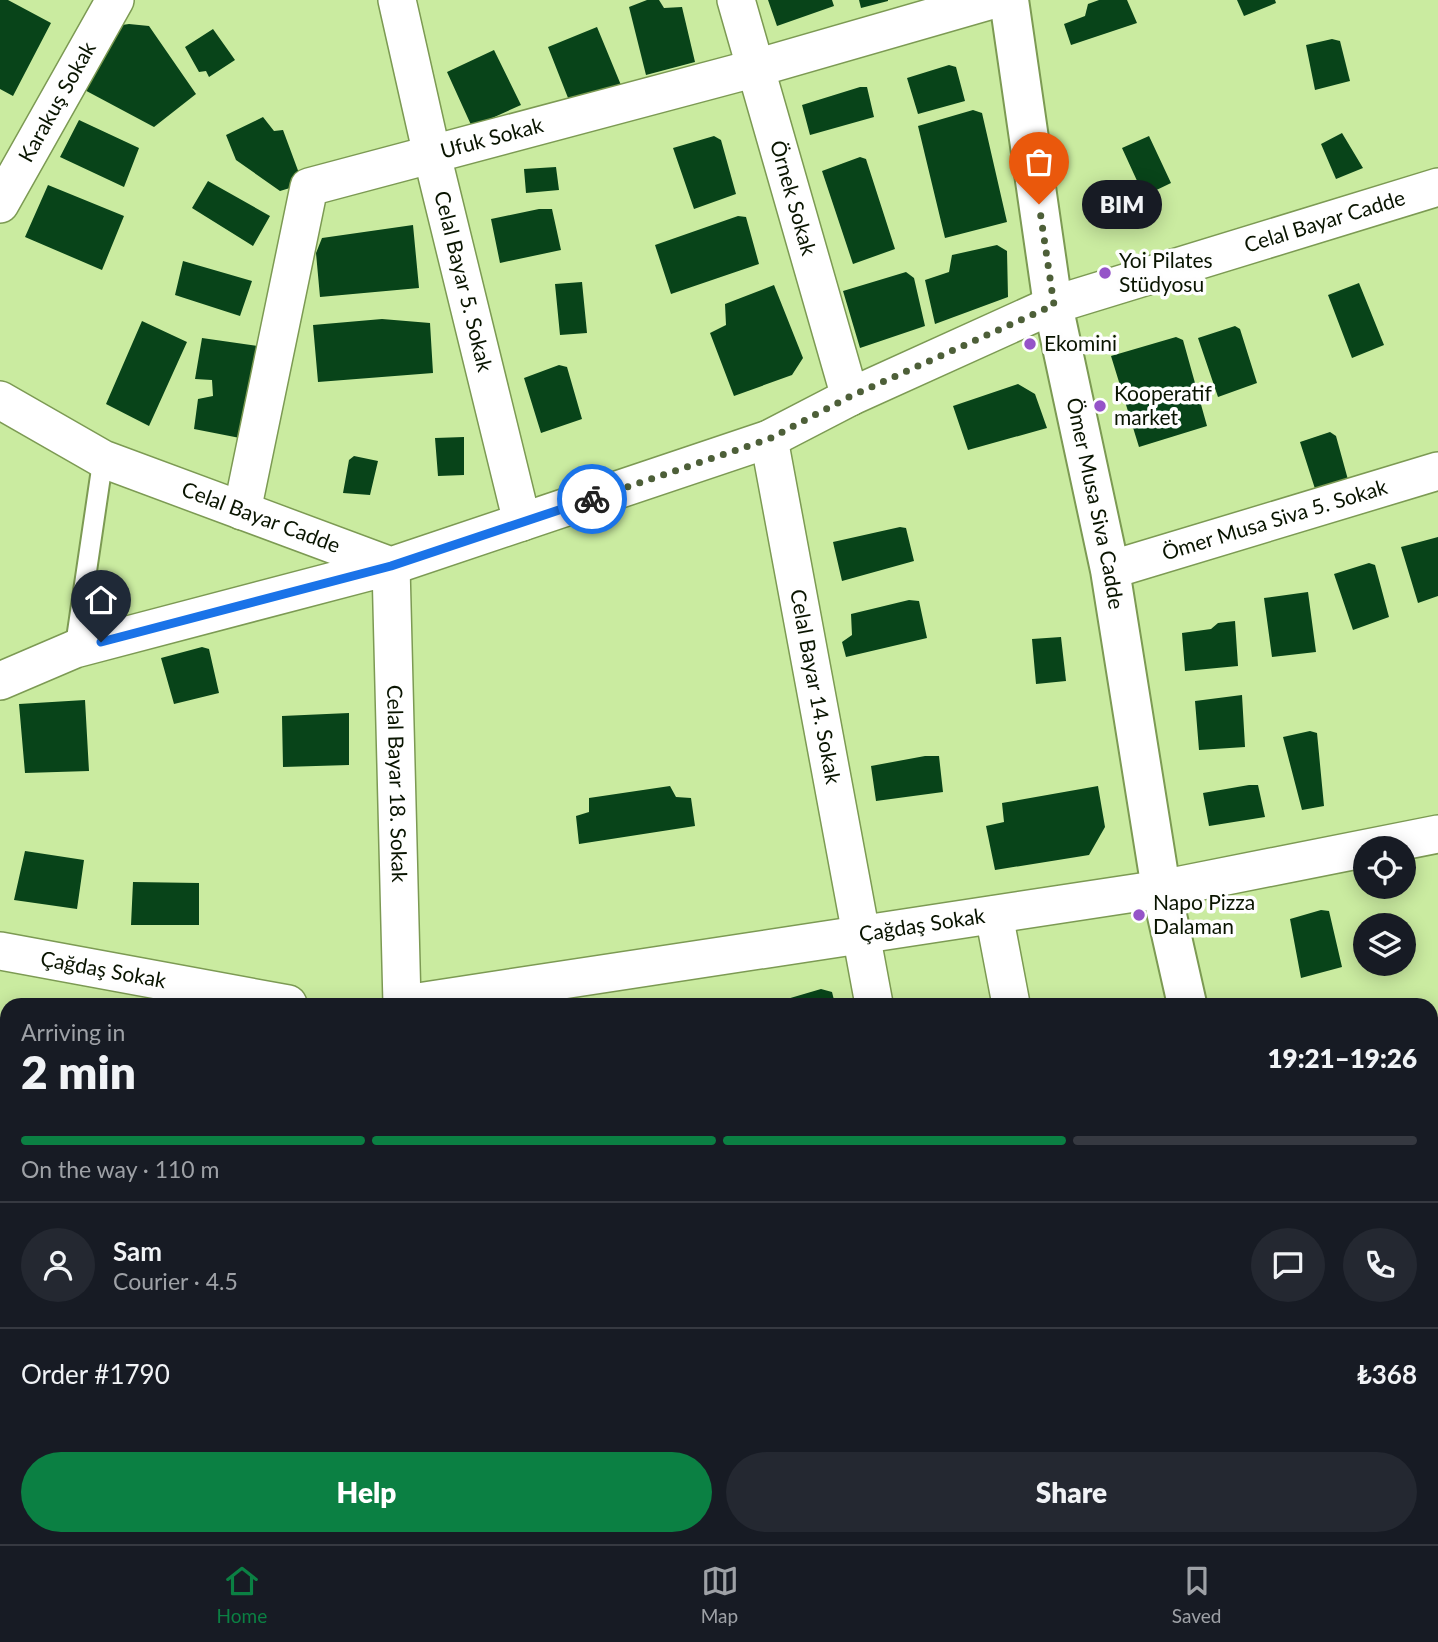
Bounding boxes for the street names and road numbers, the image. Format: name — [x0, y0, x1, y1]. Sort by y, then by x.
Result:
street label: Karakuş Sokak — [12, 36, 100, 166]
street label: Ufuk Sokak — [437, 111, 546, 163]
street label: Örnek Sokak — [766, 137, 823, 258]
street label: Celal Bayar Cadde — [1241, 184, 1408, 257]
street label: Celal Bayar 5. Sokak — [430, 188, 499, 374]
street label: Ömer Musa Siva Cadde — [1062, 395, 1130, 611]
street label: Ömer Musa Siva 5. Sokak — [1159, 473, 1390, 565]
street label: Celal Bayar Cadde — [179, 475, 344, 557]
street label: Celal Bayar 14. Sokak — [786, 587, 847, 786]
street label: Celal Bayar 18. Sokak — [383, 684, 413, 883]
street label: Çağdaş Sokak — [857, 902, 987, 946]
street label: Çağdaş Sokak — [39, 945, 169, 992]

